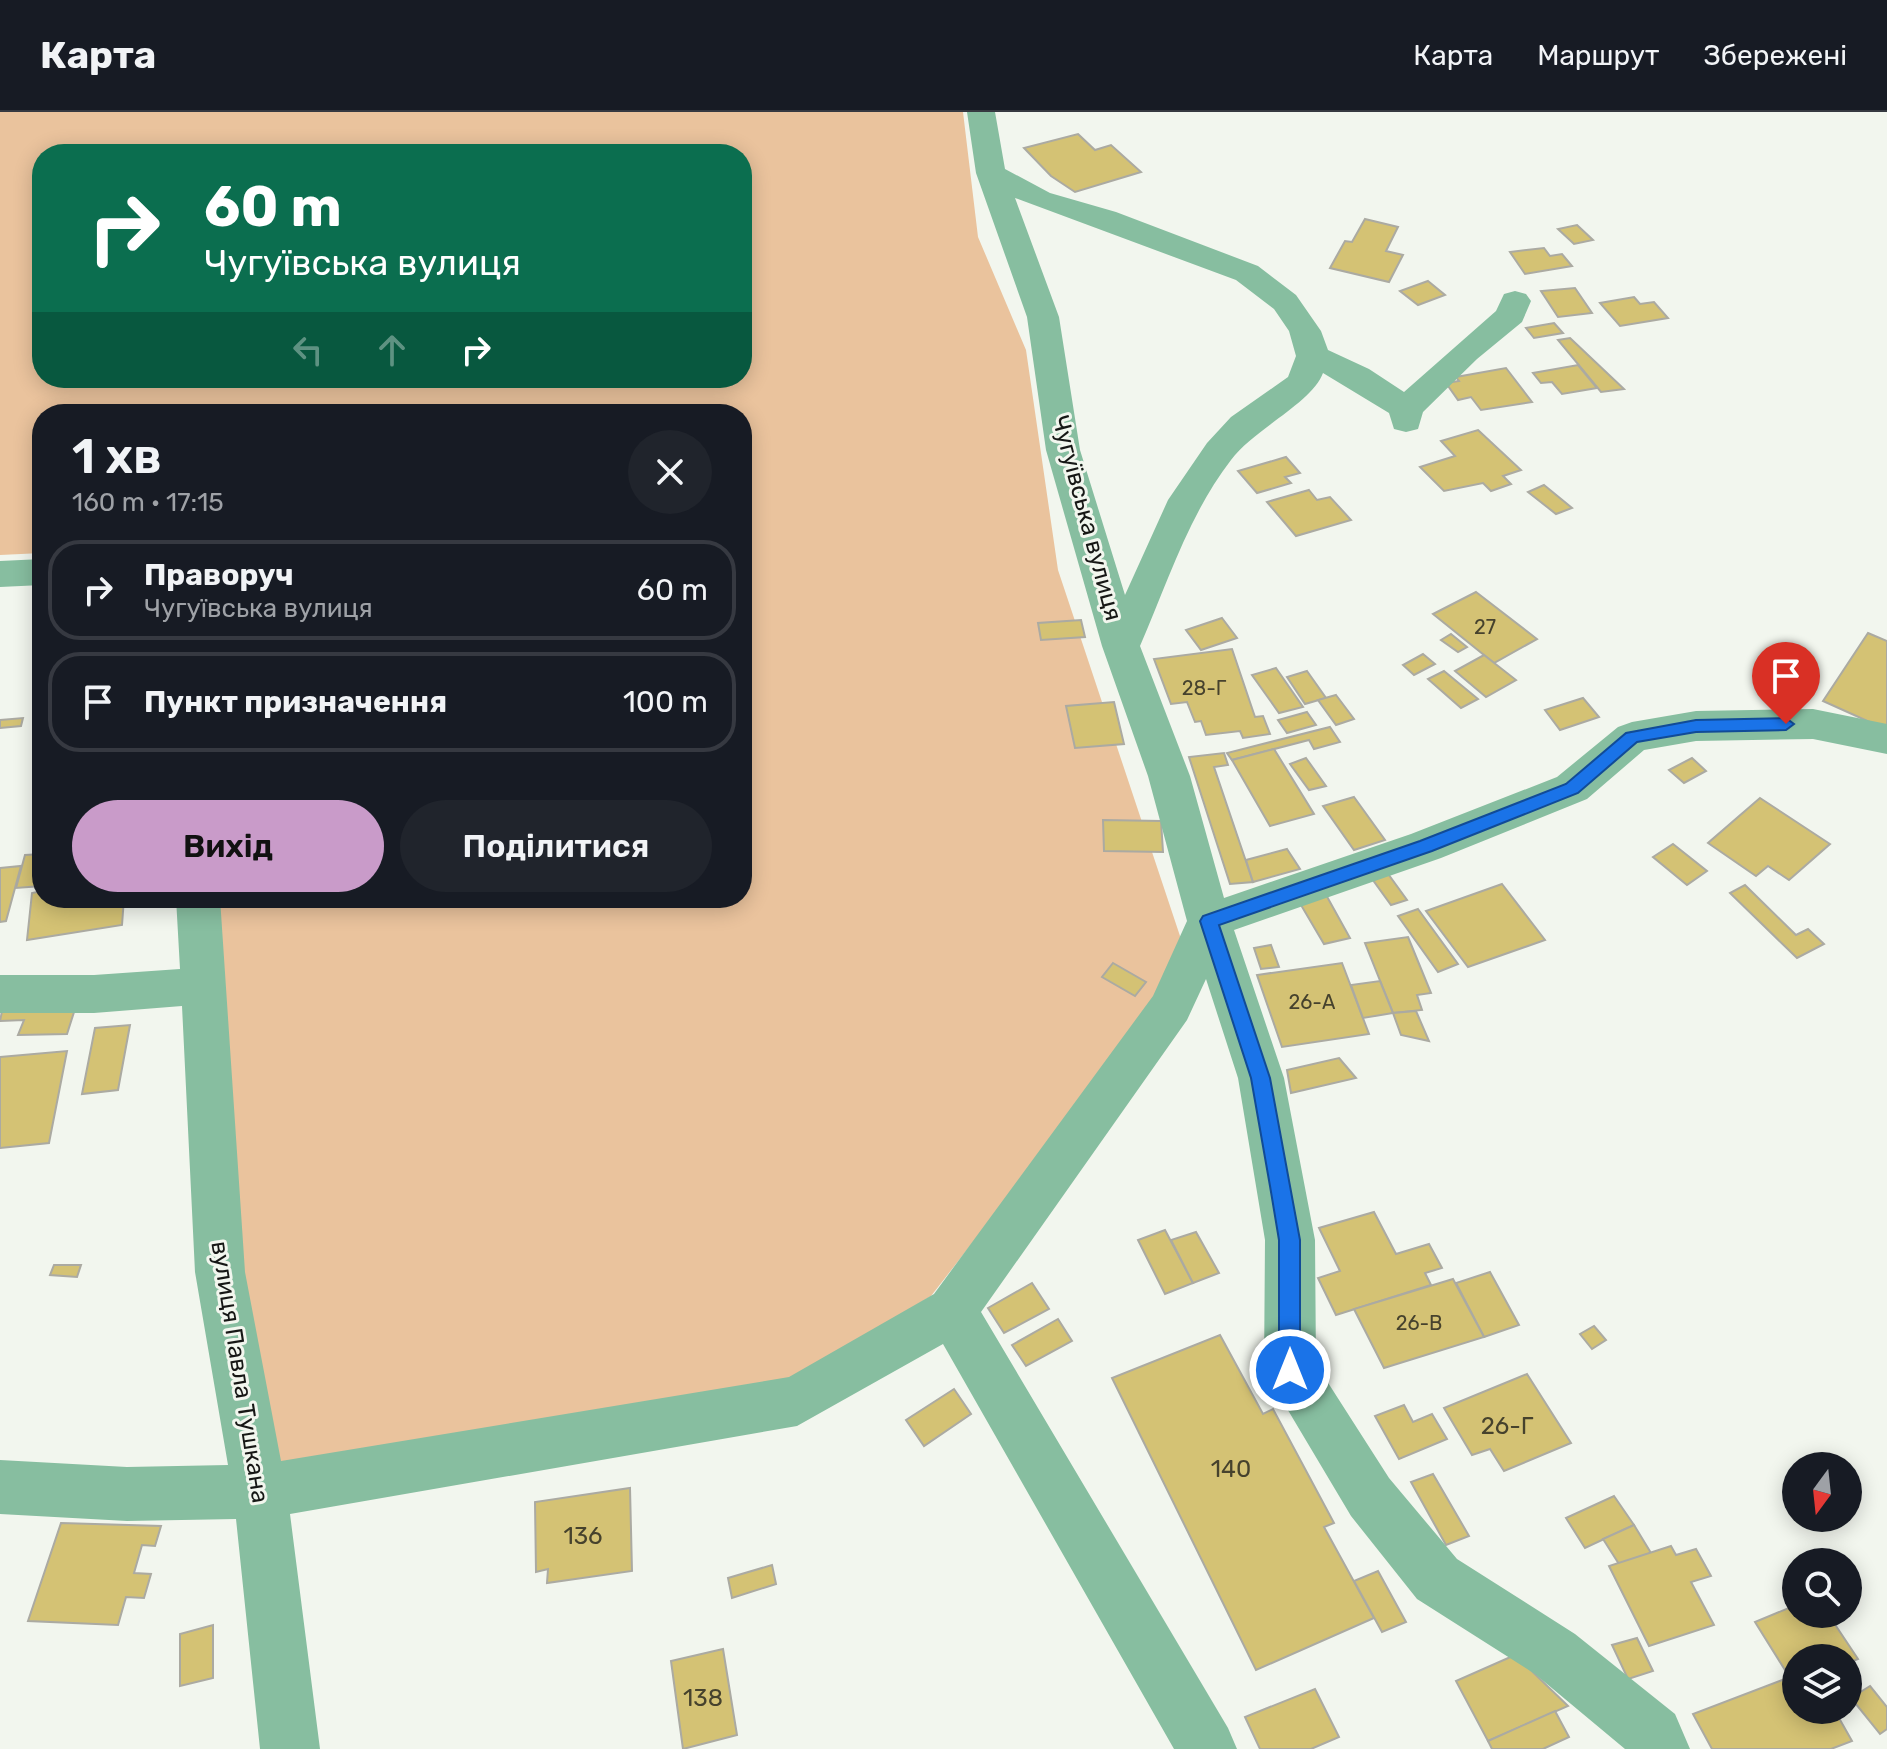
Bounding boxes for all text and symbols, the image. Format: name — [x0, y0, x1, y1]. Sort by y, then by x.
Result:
text: Карта — [40, 32, 156, 78]
text: Карта — [1413, 39, 1493, 72]
text: Маршрут — [1537, 39, 1659, 72]
text: Збережені — [1703, 39, 1847, 72]
text: 60 m — [204, 174, 342, 240]
icon: right — [72, 176, 176, 280]
text: Чугуївська вулиця — [204, 241, 521, 284]
icon: left — [286, 328, 330, 372]
icon: ahead — [370, 328, 414, 372]
icon: right — [454, 328, 498, 372]
street label: Чугуївська вулиця — [1046, 412, 1128, 624]
text: 1 хв — [72, 428, 162, 485]
button: close — [628, 430, 712, 514]
text: 160 m · 17:15 — [72, 487, 224, 518]
text: Праворуч — [144, 557, 294, 593]
icon: right — [76, 568, 120, 612]
text: 60 m — [637, 572, 708, 608]
text: Чугуївська вулиця — [144, 593, 373, 624]
house number: 27 — [1474, 615, 1496, 639]
pin — [1752, 642, 1820, 724]
icon: arrive — [1764, 654, 1808, 698]
house number: 28-Г — [1182, 676, 1227, 700]
icon: arrive — [76, 680, 120, 724]
text: Пункт призначення — [144, 684, 447, 720]
text: 100 m — [623, 684, 708, 720]
button: Вихід — [72, 800, 384, 892]
button: Поділитися — [400, 800, 712, 892]
house number: 26-А — [1289, 990, 1335, 1014]
street label: вулиця Павла Тушкана — [205, 1239, 275, 1505]
house number: 26-В — [1396, 1311, 1442, 1335]
position arrow — [1248, 1328, 1332, 1412]
house number: 26-Г — [1481, 1412, 1534, 1440]
north arrow — [1782, 1452, 1862, 1532]
map controls — [1782, 1452, 1862, 1724]
house number: 140 — [1211, 1455, 1251, 1483]
house number: 136 — [563, 1522, 603, 1550]
button: search — [1782, 1548, 1862, 1628]
button: layers — [1782, 1644, 1862, 1724]
house number: 138 — [683, 1684, 723, 1712]

